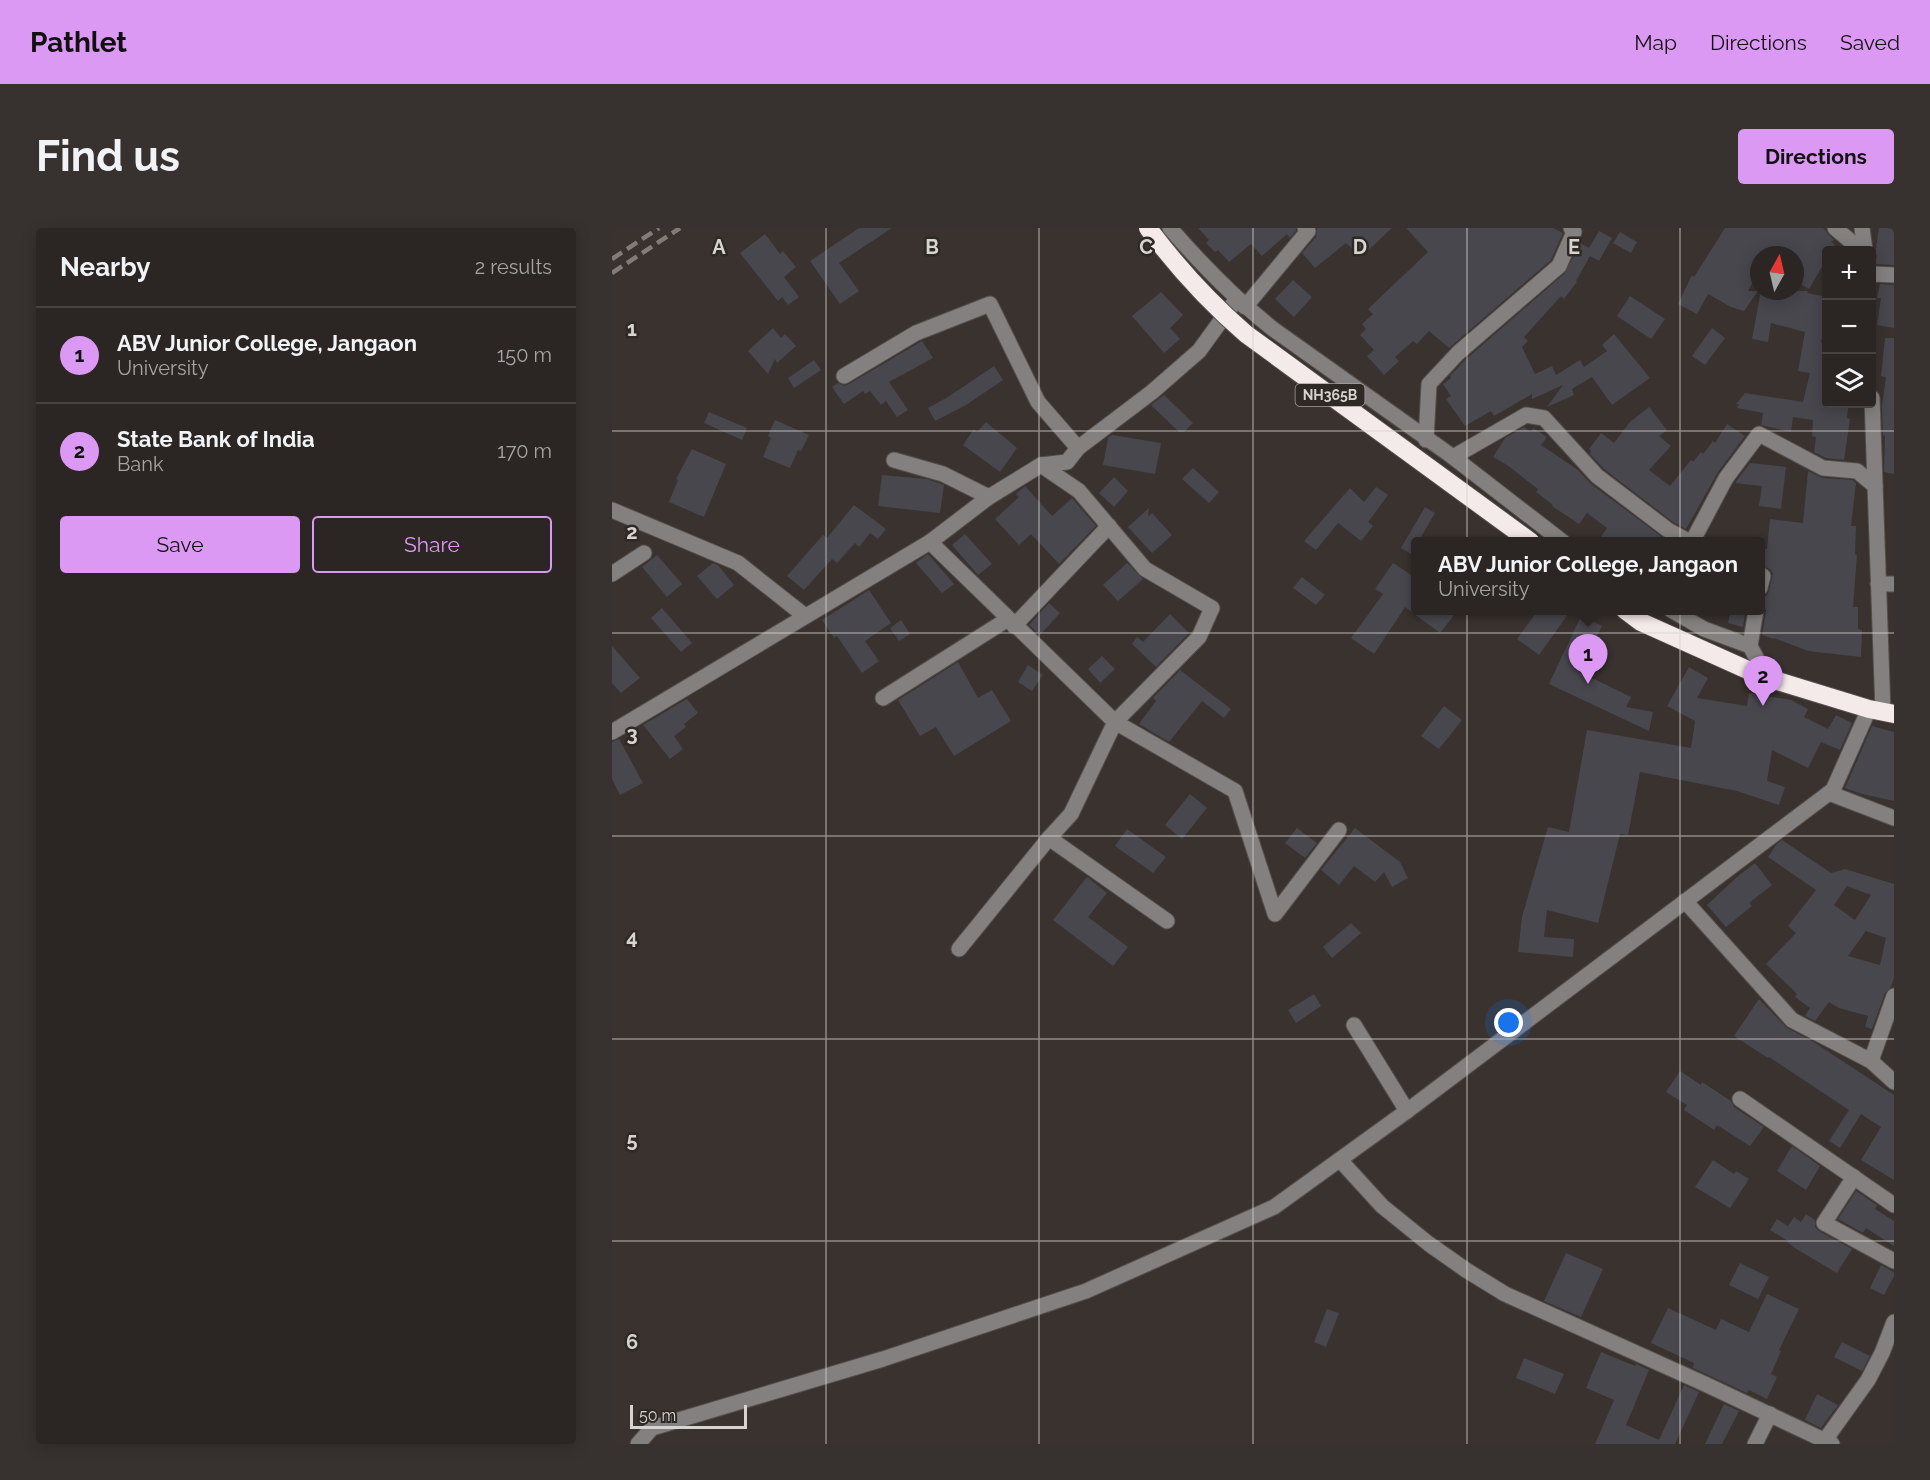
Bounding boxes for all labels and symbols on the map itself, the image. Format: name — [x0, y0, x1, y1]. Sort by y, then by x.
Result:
text: A — [712, 235, 726, 259]
text: B — [925, 235, 939, 259]
text: C — [1139, 235, 1153, 259]
text: D — [1353, 235, 1367, 259]
text: E — [1568, 235, 1580, 259]
north arrow — [1750, 246, 1804, 300]
text: 1 — [627, 317, 637, 341]
road number: NH365B — [1296, 384, 1364, 406]
text: 2 — [626, 520, 638, 544]
pin: 1 — [1568, 634, 1608, 684]
pin: 2 — [1744, 656, 1782, 706]
text: 3 — [626, 722, 638, 746]
text: 4 — [626, 925, 638, 949]
your location — [1494, 1008, 1523, 1037]
text: 5 — [626, 1128, 638, 1152]
text: 6 — [626, 1330, 638, 1354]
scale bar — [630, 1402, 747, 1430]

